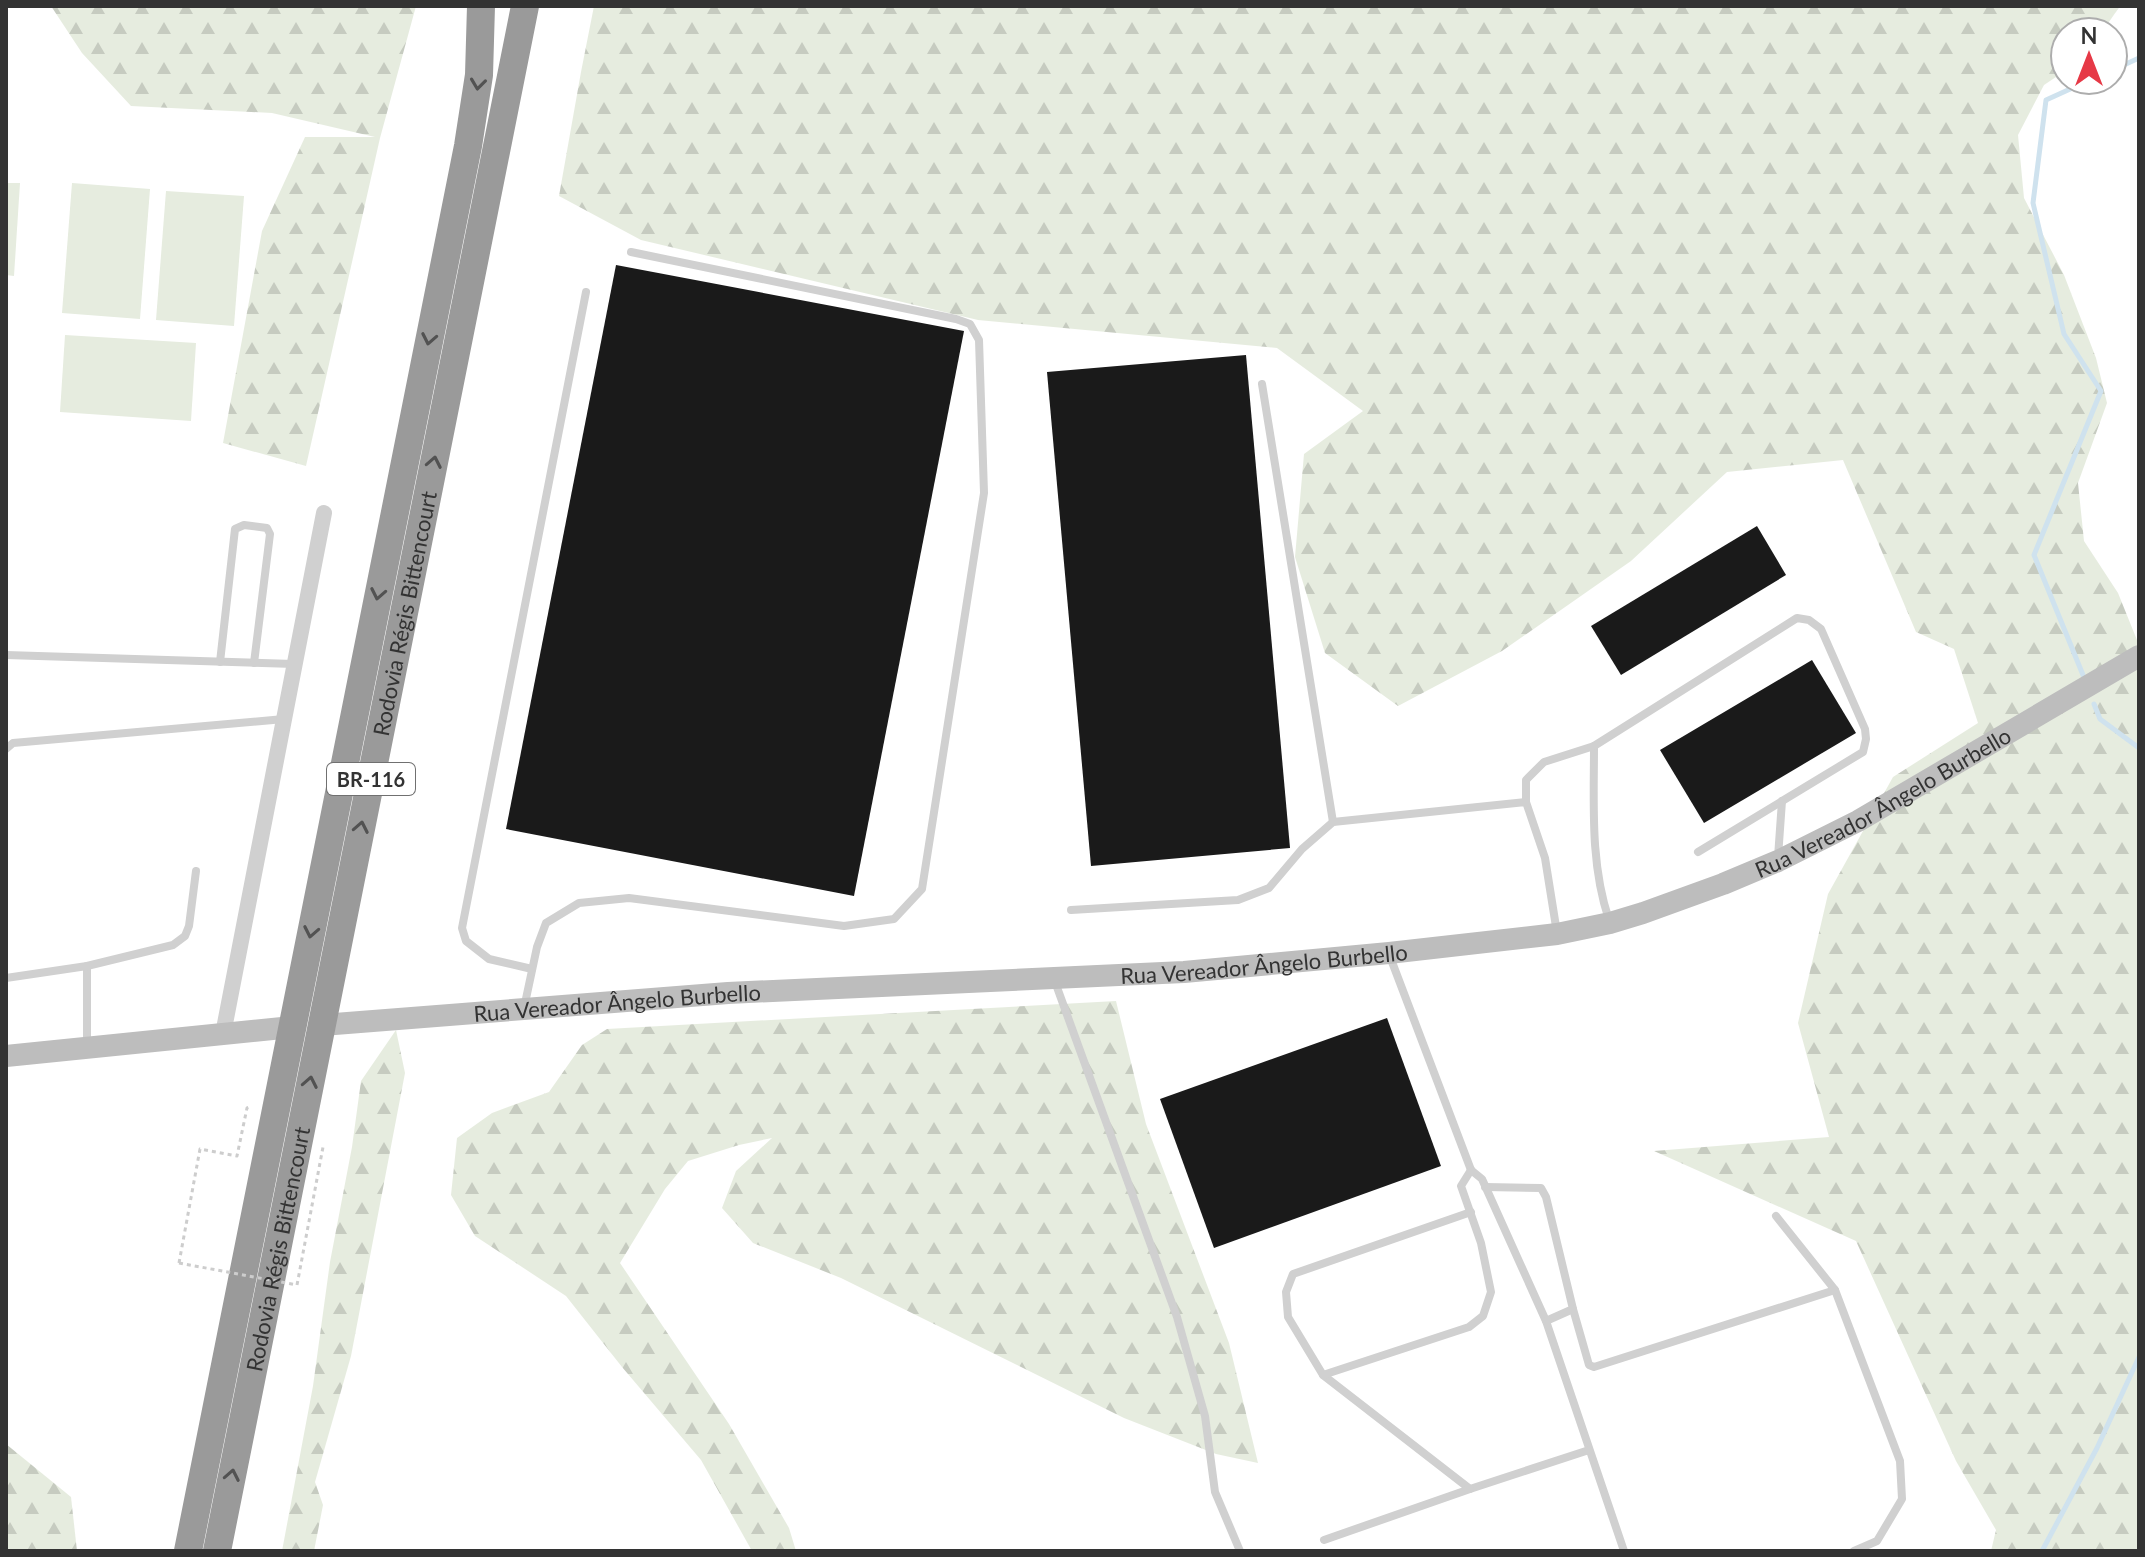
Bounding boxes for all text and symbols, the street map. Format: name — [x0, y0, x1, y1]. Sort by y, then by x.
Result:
north arrow — [2049, 16, 2129, 96]
text: N — [2081, 22, 2097, 49]
one-way arrow — [469, 78, 486, 91]
one-way arrow — [422, 332, 439, 346]
one-way arrow — [425, 456, 442, 470]
street label: Rodovia Régis Bittencourt — [366, 489, 442, 738]
one-way arrow — [371, 587, 388, 601]
street label: Rua Vereador Ângelo Burbello — [1751, 721, 2015, 883]
road number: BR-116 — [327, 763, 415, 795]
one-way arrow — [352, 821, 369, 834]
one-way arrow — [303, 924, 320, 938]
street label: Rua Vereador Ângelo Burbello — [1120, 938, 1409, 988]
street label: Rua Vereador Ângelo Burbello — [472, 978, 761, 1027]
one-way arrow — [301, 1076, 318, 1089]
street label: Rodovia Régis Bittencourt — [240, 1124, 315, 1374]
one-way arrow — [223, 1468, 240, 1482]

